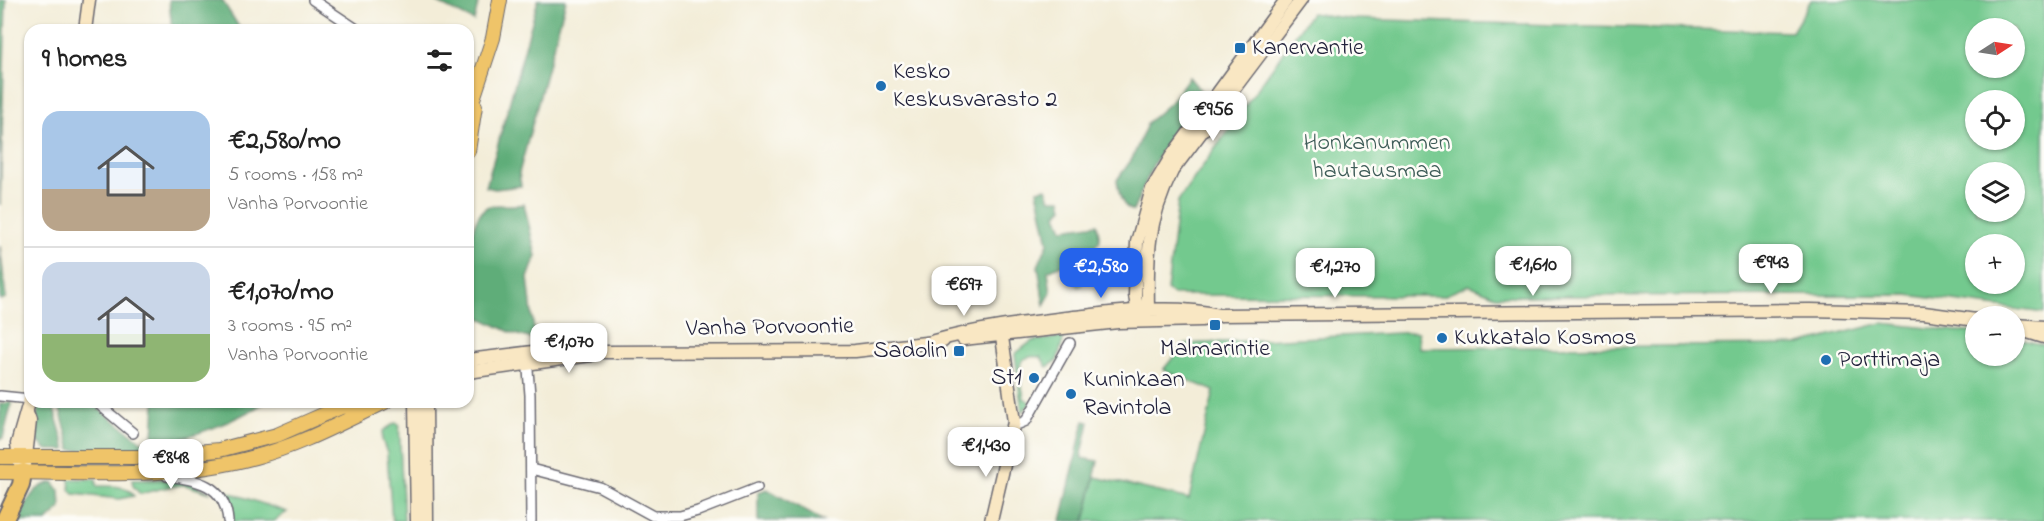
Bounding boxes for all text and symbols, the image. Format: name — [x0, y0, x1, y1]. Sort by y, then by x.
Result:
north arrow — [1965, 18, 2025, 78]
map controls — [1965, 18, 2025, 366]
place label: Kanervantie — [1252, 31, 1364, 66]
text: 9 homes — [42, 41, 127, 79]
marker: Kanervantie — [1233, 41, 1247, 55]
icon: filters — [423, 44, 456, 77]
place label: Kesko Keskusvarasto 2 — [893, 55, 1057, 118]
marker: Kesko Keskusvarasto 2 — [874, 79, 888, 93]
button: locate — [1965, 90, 2025, 150]
pin: €956 — [1177, 91, 1249, 142]
text: €956 — [1193, 96, 1233, 125]
text: €2,580/mo — [228, 123, 341, 161]
park label: Honkanummen hautausmaa — [1303, 126, 1451, 189]
icon: home — [90, 135, 162, 207]
text: 5 rooms · 158 m² — [228, 161, 363, 190]
button: layers — [1965, 162, 2025, 222]
text: Vanha Porvoontie — [228, 190, 368, 219]
button: + — [1965, 234, 2025, 294]
pin: €943 — [1735, 244, 1807, 295]
pin: €1,610 — [1484, 246, 1582, 297]
pin: €2,580 — [1052, 248, 1150, 299]
pin: €1,270 — [1286, 248, 1384, 299]
text: €943 — [1753, 249, 1789, 278]
text: €1,610 — [1509, 251, 1557, 280]
text: €2,580 — [1074, 253, 1128, 282]
text: €1,270 — [1310, 253, 1360, 282]
pin: €697 — [928, 266, 1000, 317]
text: €697 — [946, 271, 983, 300]
text: €1,070/mo — [228, 274, 334, 312]
icon: home — [90, 286, 162, 358]
button: − — [1965, 306, 2025, 366]
street label: Vanha Porvoontie — [685, 309, 855, 347]
text: 3 rooms · 95 m² — [228, 312, 352, 341]
marker: Malmarintie — [1208, 318, 1222, 332]
place label: Kukkatalo Kosmos — [1454, 321, 1636, 356]
pin: €1,070 — [520, 323, 618, 374]
text: €1,070 — [544, 328, 594, 357]
marker: Kukkatalo Kosmos — [1435, 331, 1449, 345]
place label: Malmarintie — [1160, 332, 1270, 367]
place label: Sadolin — [873, 334, 947, 369]
text: Vanha Porvoontie — [228, 341, 368, 370]
place label: Porttimaja — [1838, 343, 1940, 378]
marker: Sadolin — [952, 344, 966, 358]
marker: Porttimaja — [1819, 353, 1833, 367]
place label: St1 — [991, 361, 1022, 396]
place label: Kuninkaan Ravintola — [1083, 363, 1185, 426]
marker: St1 — [1027, 371, 1041, 385]
marker: Kuninkaan Ravintola — [1064, 387, 1078, 401]
pin: €1,430 — [937, 427, 1035, 478]
text: €1,430 — [962, 432, 1010, 461]
pin: €848 — [135, 439, 207, 490]
text: €848 — [152, 444, 190, 473]

